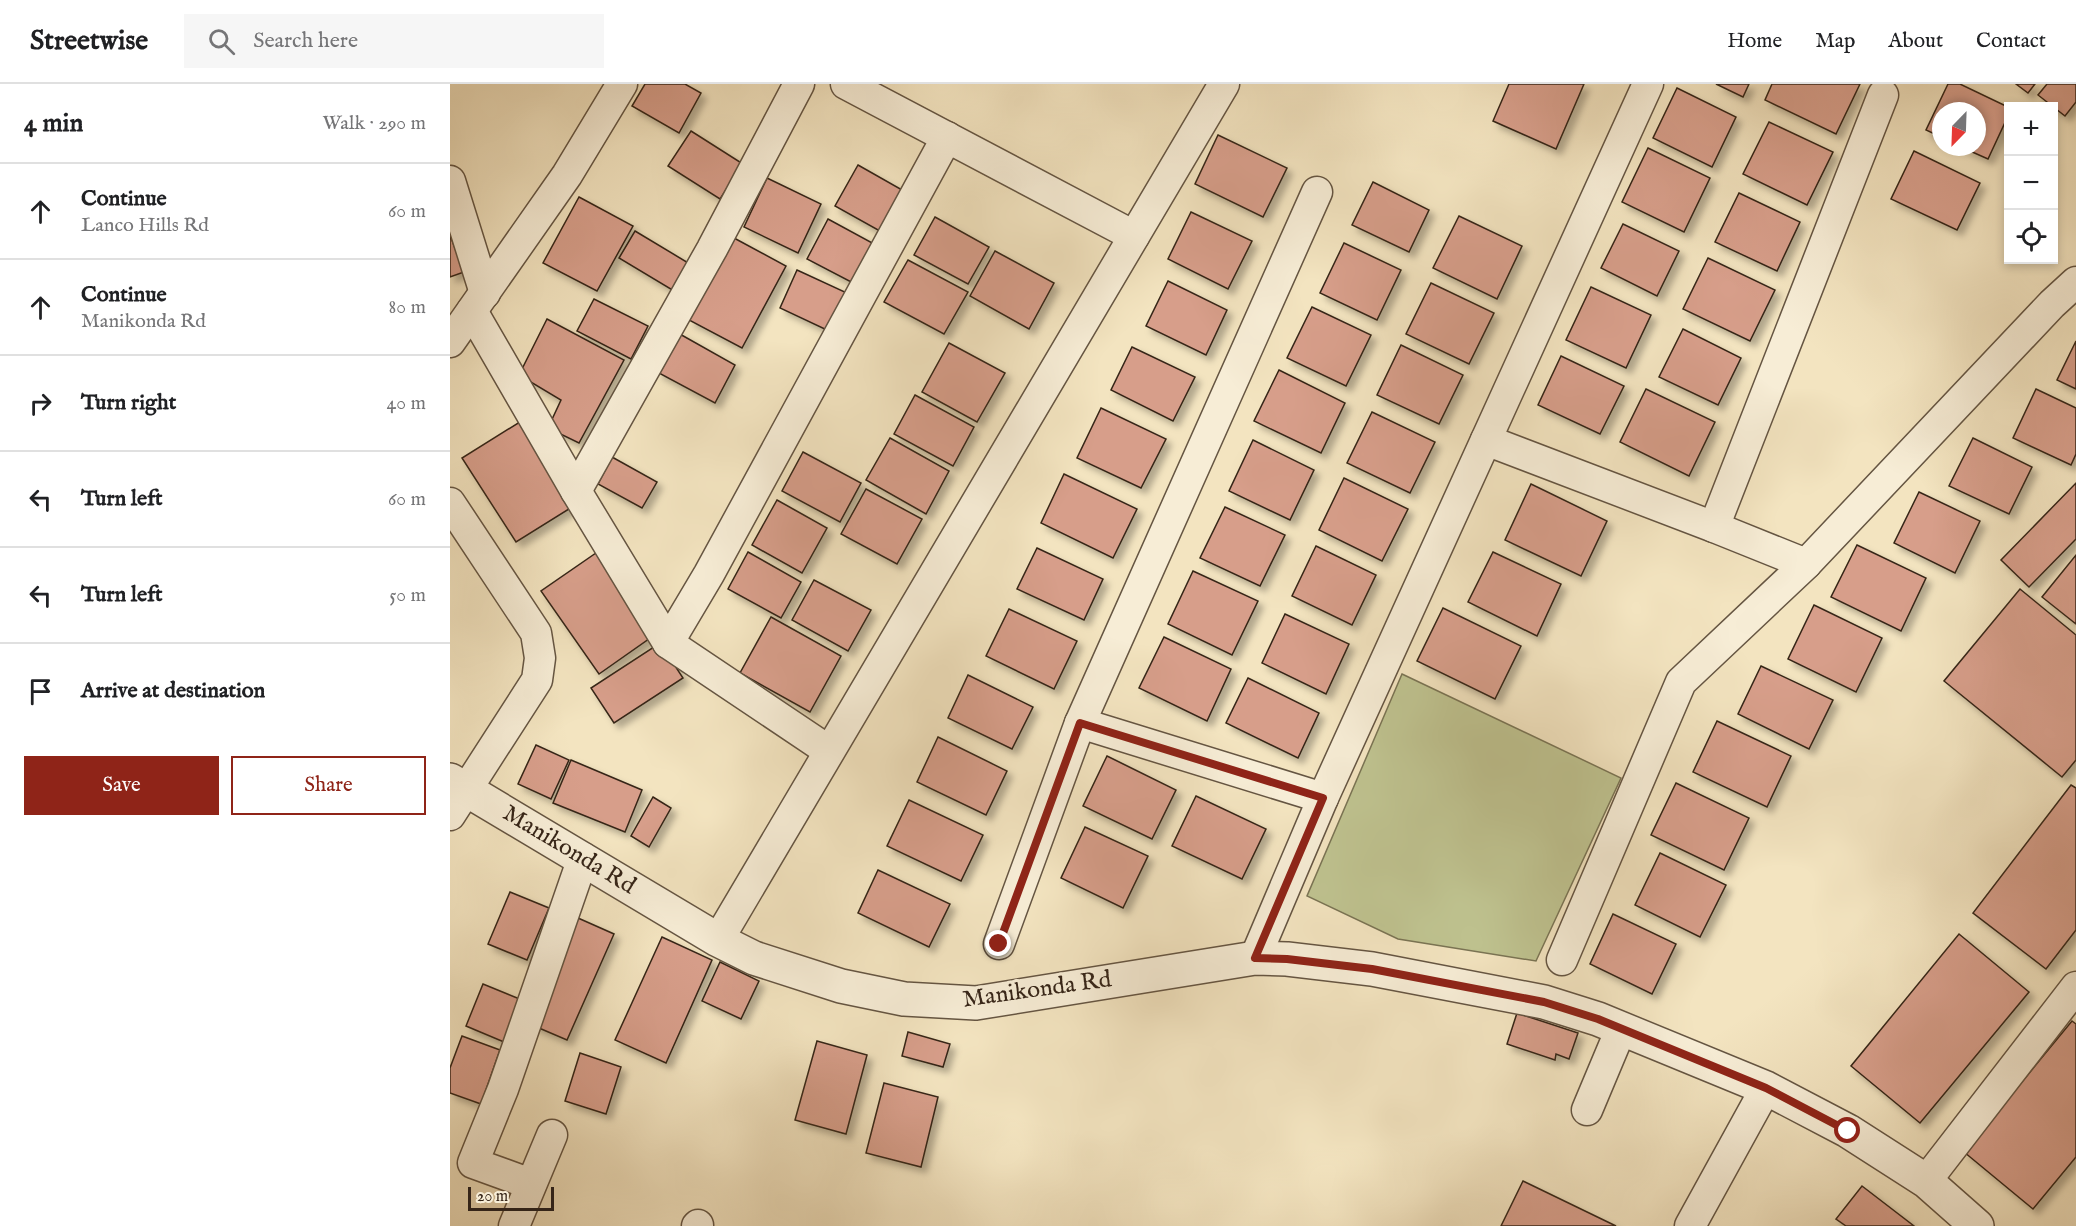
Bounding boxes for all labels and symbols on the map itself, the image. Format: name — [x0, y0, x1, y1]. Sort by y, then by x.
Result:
north arrow — [1932, 102, 1986, 156]
street label: Manikonda Rd — [497, 798, 641, 902]
route end — [985, 930, 1011, 956]
street label: Manikonda Rd — [961, 964, 1114, 1016]
route start — [1834, 1117, 1860, 1143]
scale bar — [468, 1184, 554, 1212]

